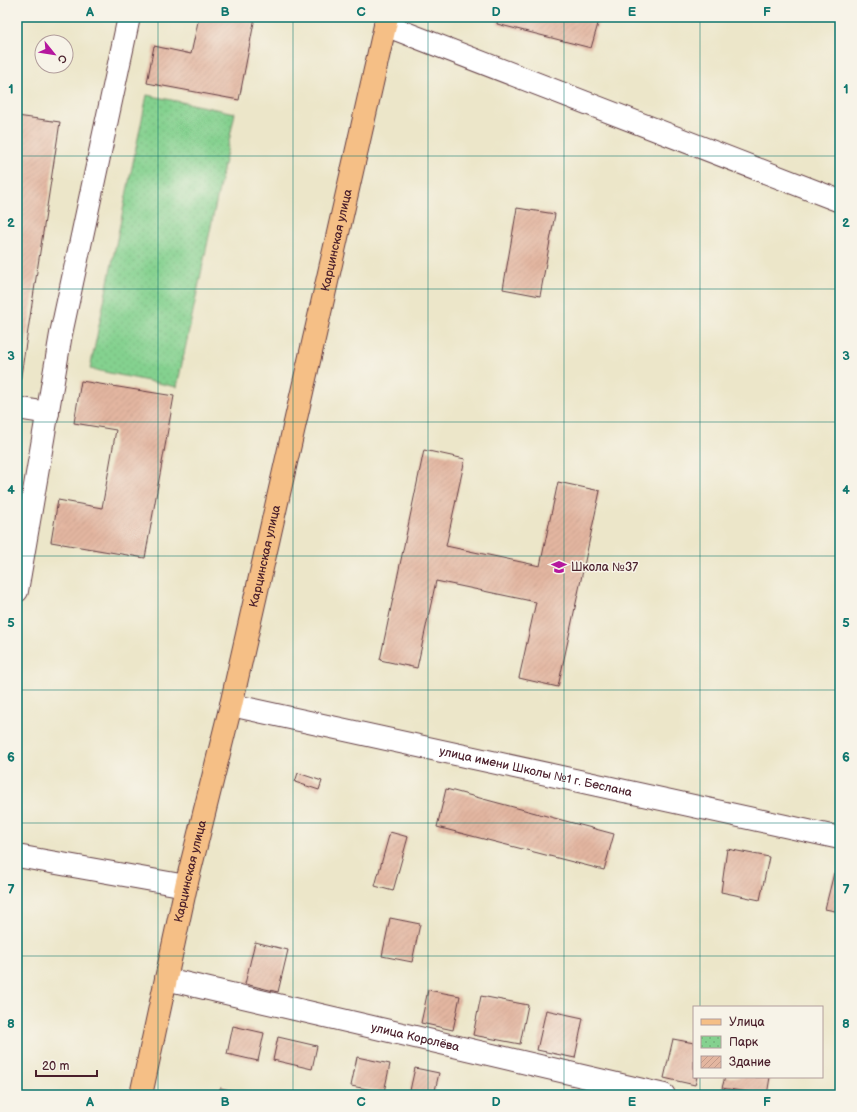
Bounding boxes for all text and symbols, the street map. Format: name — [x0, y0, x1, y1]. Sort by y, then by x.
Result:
text: A — [85, 4, 94, 20]
text: B — [220, 4, 230, 20]
text: C — [356, 4, 366, 20]
text: D — [491, 4, 501, 20]
text: E — [628, 4, 637, 20]
text: F — [763, 4, 771, 20]
north arrow — [34, 34, 74, 74]
text: С — [55, 52, 70, 66]
text: 1 — [8, 81, 14, 97]
text: 1 — [843, 81, 849, 97]
street label: Карцинская улица — [318, 187, 355, 293]
text: 2 — [7, 215, 15, 231]
text: 2 — [842, 215, 850, 231]
text: 3 — [7, 348, 15, 364]
text: 3 — [842, 348, 850, 364]
text: 4 — [7, 482, 15, 498]
text: 4 — [842, 482, 850, 498]
street label: Карцинская улица — [246, 503, 284, 609]
school or university icon: Школа №37 — [550, 558, 568, 576]
place label: Школа №37 — [571, 560, 638, 575]
text: 5 — [7, 615, 15, 631]
text: 5 — [842, 615, 850, 631]
street label: улица имени Школы №1 г. Беслана — [438, 743, 634, 800]
text: 6 — [7, 749, 15, 765]
text: 6 — [842, 749, 850, 765]
street label: Карцинская улица — [171, 819, 210, 924]
text: 7 — [7, 882, 15, 898]
text: 7 — [842, 882, 850, 898]
legend — [693, 1006, 823, 1078]
text: Улица — [729, 1015, 765, 1030]
text: 8 — [7, 1016, 15, 1032]
text: 8 — [842, 1016, 850, 1032]
street label: улица Королёва — [370, 1020, 461, 1055]
text: Парк — [729, 1035, 759, 1050]
scale bar — [36, 1052, 97, 1078]
text: Здание — [729, 1055, 771, 1070]
text: 20 m — [42, 1059, 69, 1074]
text: A — [85, 1094, 94, 1110]
text: B — [220, 1094, 230, 1110]
text: C — [356, 1094, 366, 1110]
text: D — [491, 1094, 501, 1110]
text: E — [628, 1094, 637, 1110]
text: F — [763, 1094, 771, 1110]

